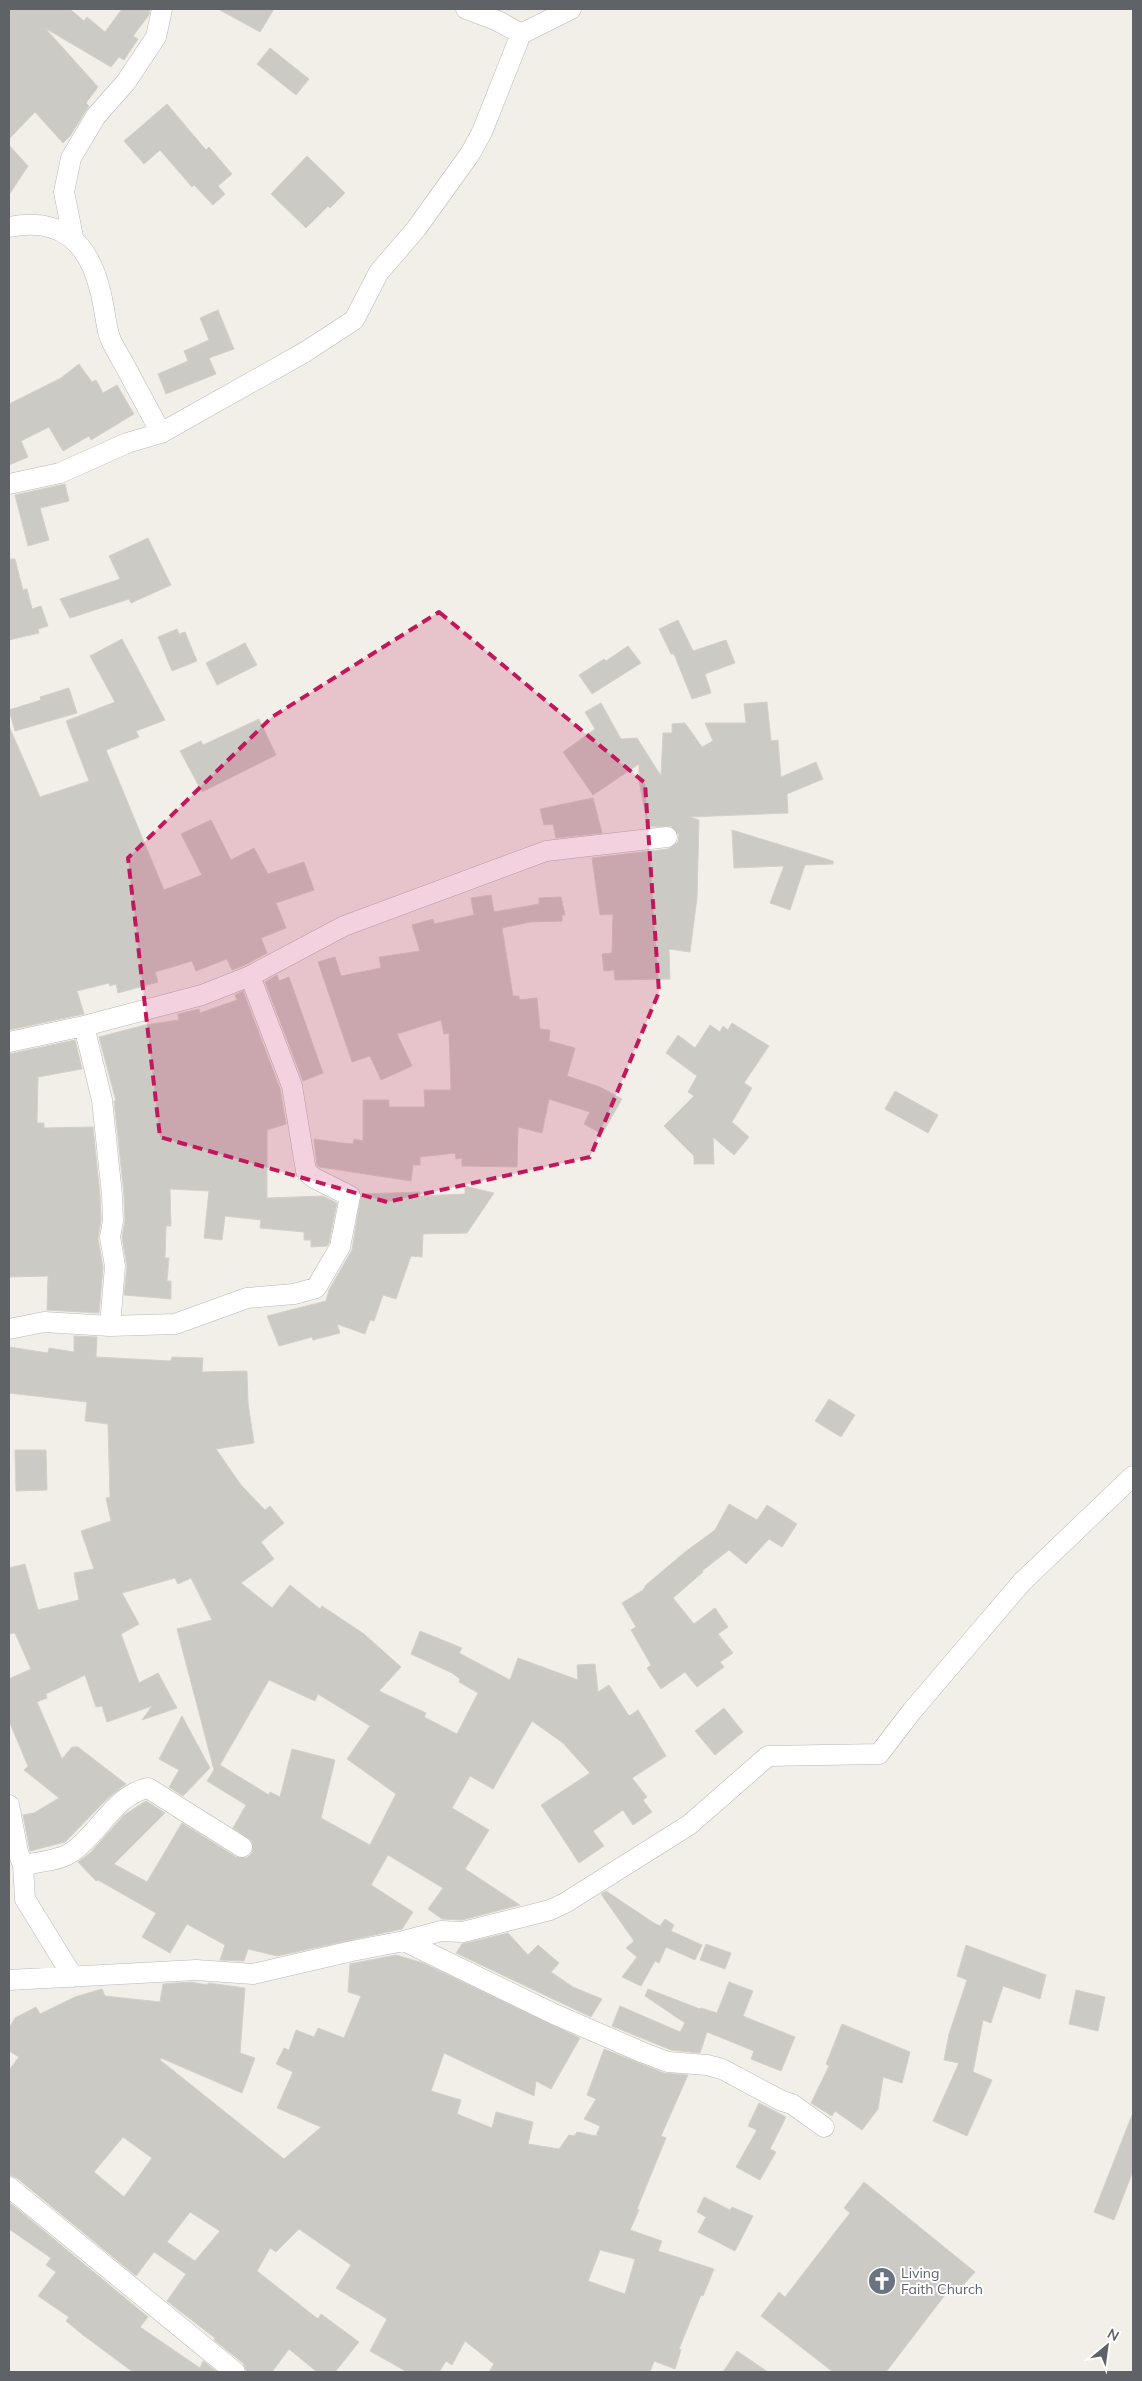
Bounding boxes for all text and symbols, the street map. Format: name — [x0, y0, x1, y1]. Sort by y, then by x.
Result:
place label: Living Faith Church — [901, 2264, 983, 2298]
church icon: Living Faith Church — [867, 2266, 897, 2296]
north arrow — [1082, 2321, 1132, 2371]
text: N — [1104, 2324, 1122, 2345]

